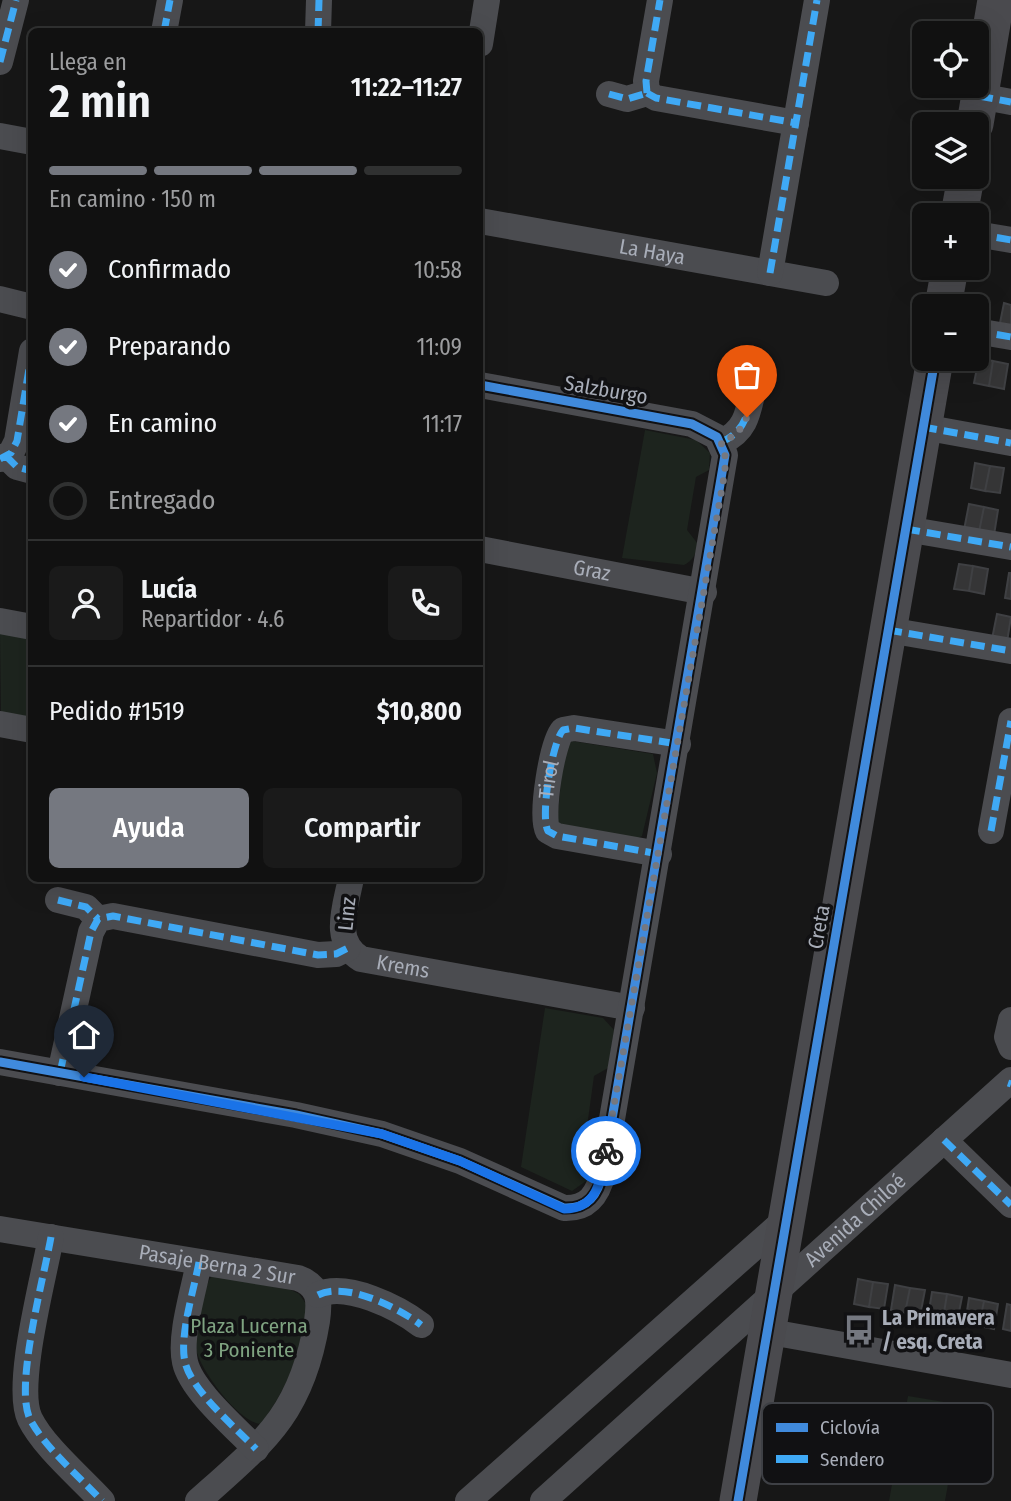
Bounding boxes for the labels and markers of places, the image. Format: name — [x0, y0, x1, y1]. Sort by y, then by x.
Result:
pin — [717, 345, 777, 417]
pin — [54, 1005, 114, 1077]
place label: La Primavera / esq. Creta — [882, 1305, 995, 1355]
bus stop icon: La Primavera / esq. Creta — [842, 1313, 876, 1347]

